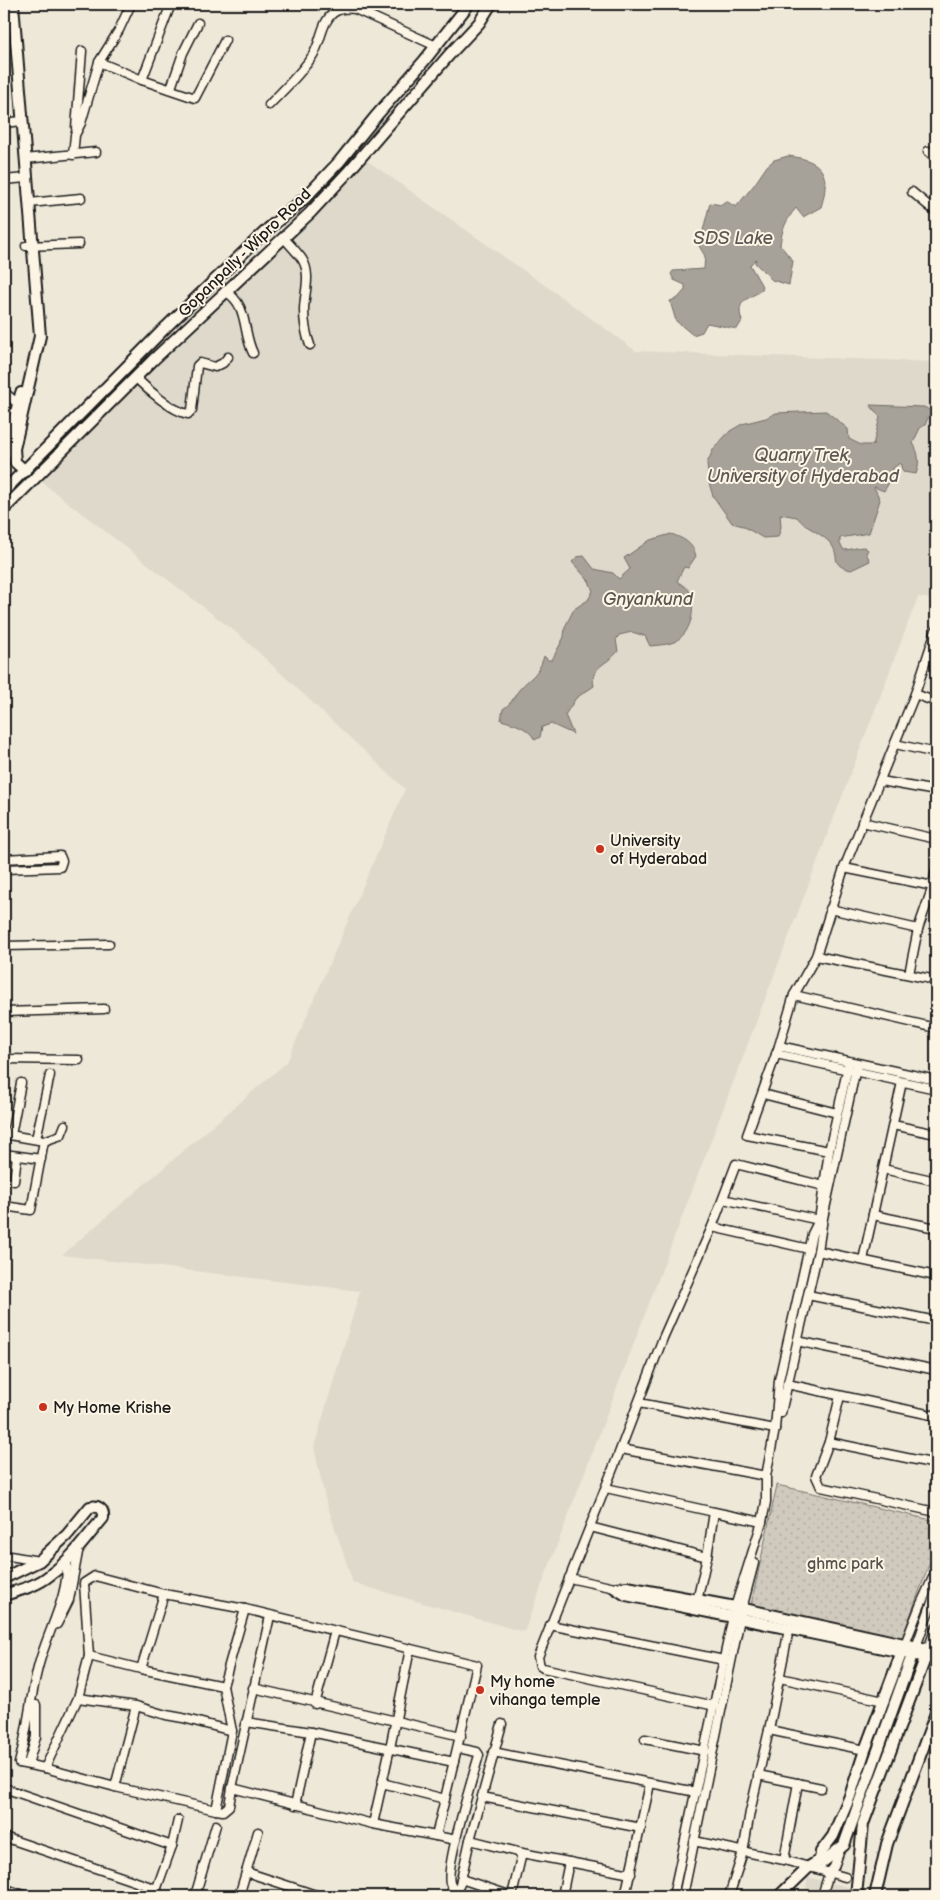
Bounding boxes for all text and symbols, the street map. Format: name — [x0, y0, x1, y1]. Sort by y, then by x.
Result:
street label: Gopanpally - Wipro Road — [175, 185, 315, 321]
water label: SDS Lake — [693, 228, 773, 249]
water label: Quarry Trek, University of Hyderabad — [707, 445, 900, 487]
water label: Gnyankund — [603, 589, 694, 610]
place label: University of Hyderabad — [610, 832, 707, 869]
marker: University of Hyderabad — [594, 843, 606, 855]
place label: My Home Krishe — [53, 1399, 172, 1418]
marker: My Home Krishe — [37, 1401, 49, 1413]
park label: ghmc park — [807, 1555, 883, 1574]
place label: My home vihanga temple — [489, 1673, 601, 1710]
marker: My home vihanga temple — [474, 1684, 486, 1696]

